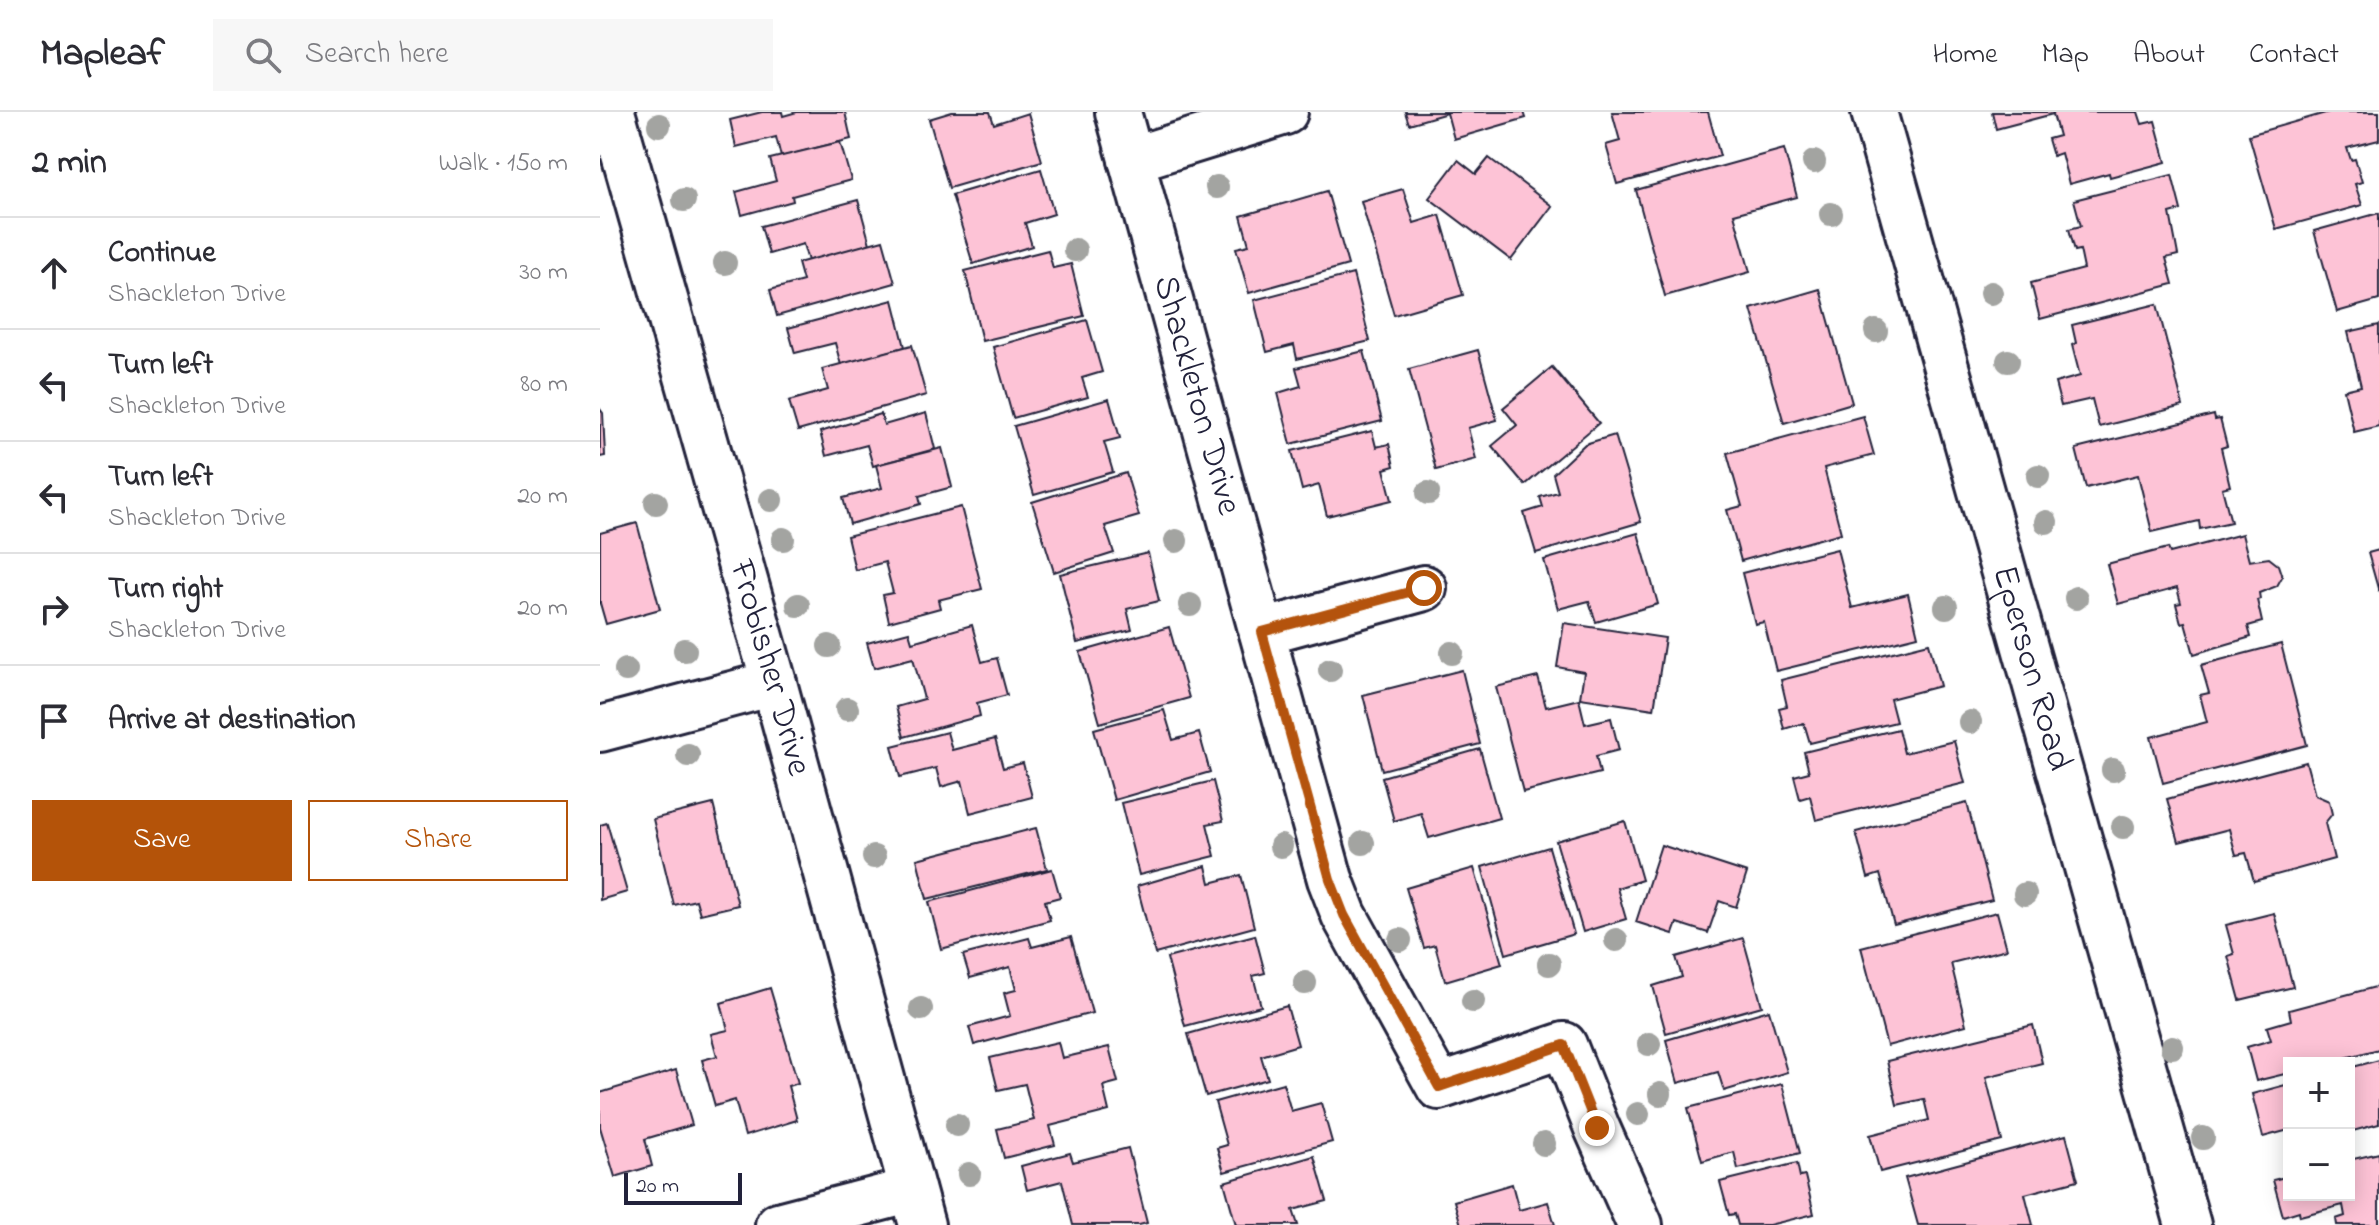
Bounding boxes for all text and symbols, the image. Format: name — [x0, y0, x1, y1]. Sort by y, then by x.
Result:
search box — [213, 19, 773, 91]
text: Mapleaf — [40, 27, 165, 83]
icon: search — [241, 33, 285, 77]
text: Search here — [305, 33, 448, 77]
text: Home — [1932, 35, 1998, 76]
text: Map — [2042, 35, 2089, 76]
text: About — [2133, 35, 2205, 76]
text: Contact — [2249, 35, 2339, 76]
text: 2 min — [32, 139, 107, 189]
text: Walk · 150 m — [438, 145, 568, 183]
text: Continue — [108, 232, 216, 276]
icon: ahead — [32, 251, 76, 295]
text: 30 m — [519, 254, 568, 292]
street label: Shackleton Drive — [1138, 270, 1255, 522]
text: Shackleton Drive — [108, 276, 286, 314]
text: Turn left — [108, 344, 213, 388]
icon: left — [32, 363, 76, 407]
text: 80 m — [520, 366, 568, 404]
text: Shackleton Drive — [108, 388, 286, 426]
text: Turn left — [108, 456, 213, 500]
icon: left — [32, 475, 76, 519]
text: 20 m — [517, 478, 568, 516]
text: Shackleton Drive — [108, 500, 286, 538]
street label: Frobisher Drive — [714, 553, 825, 783]
street label: Eperson Road — [1977, 560, 2085, 777]
text: Turn right — [108, 568, 223, 612]
route start — [1406, 570, 1442, 606]
icon: right — [32, 587, 76, 631]
text: 20 m — [517, 590, 568, 628]
text: Shackleton Drive — [108, 612, 286, 650]
icon: arrive — [32, 699, 76, 743]
text: Arrive at destination — [108, 699, 356, 743]
button: Save — [32, 800, 292, 881]
button: Share — [308, 800, 568, 881]
map controls — [2283, 1057, 2355, 1201]
button: + — [2283, 1057, 2355, 1129]
route end — [1579, 1110, 1615, 1146]
button: − — [2283, 1129, 2355, 1201]
scale bar — [624, 1169, 742, 1205]
text: 20 m — [636, 1171, 679, 1203]

